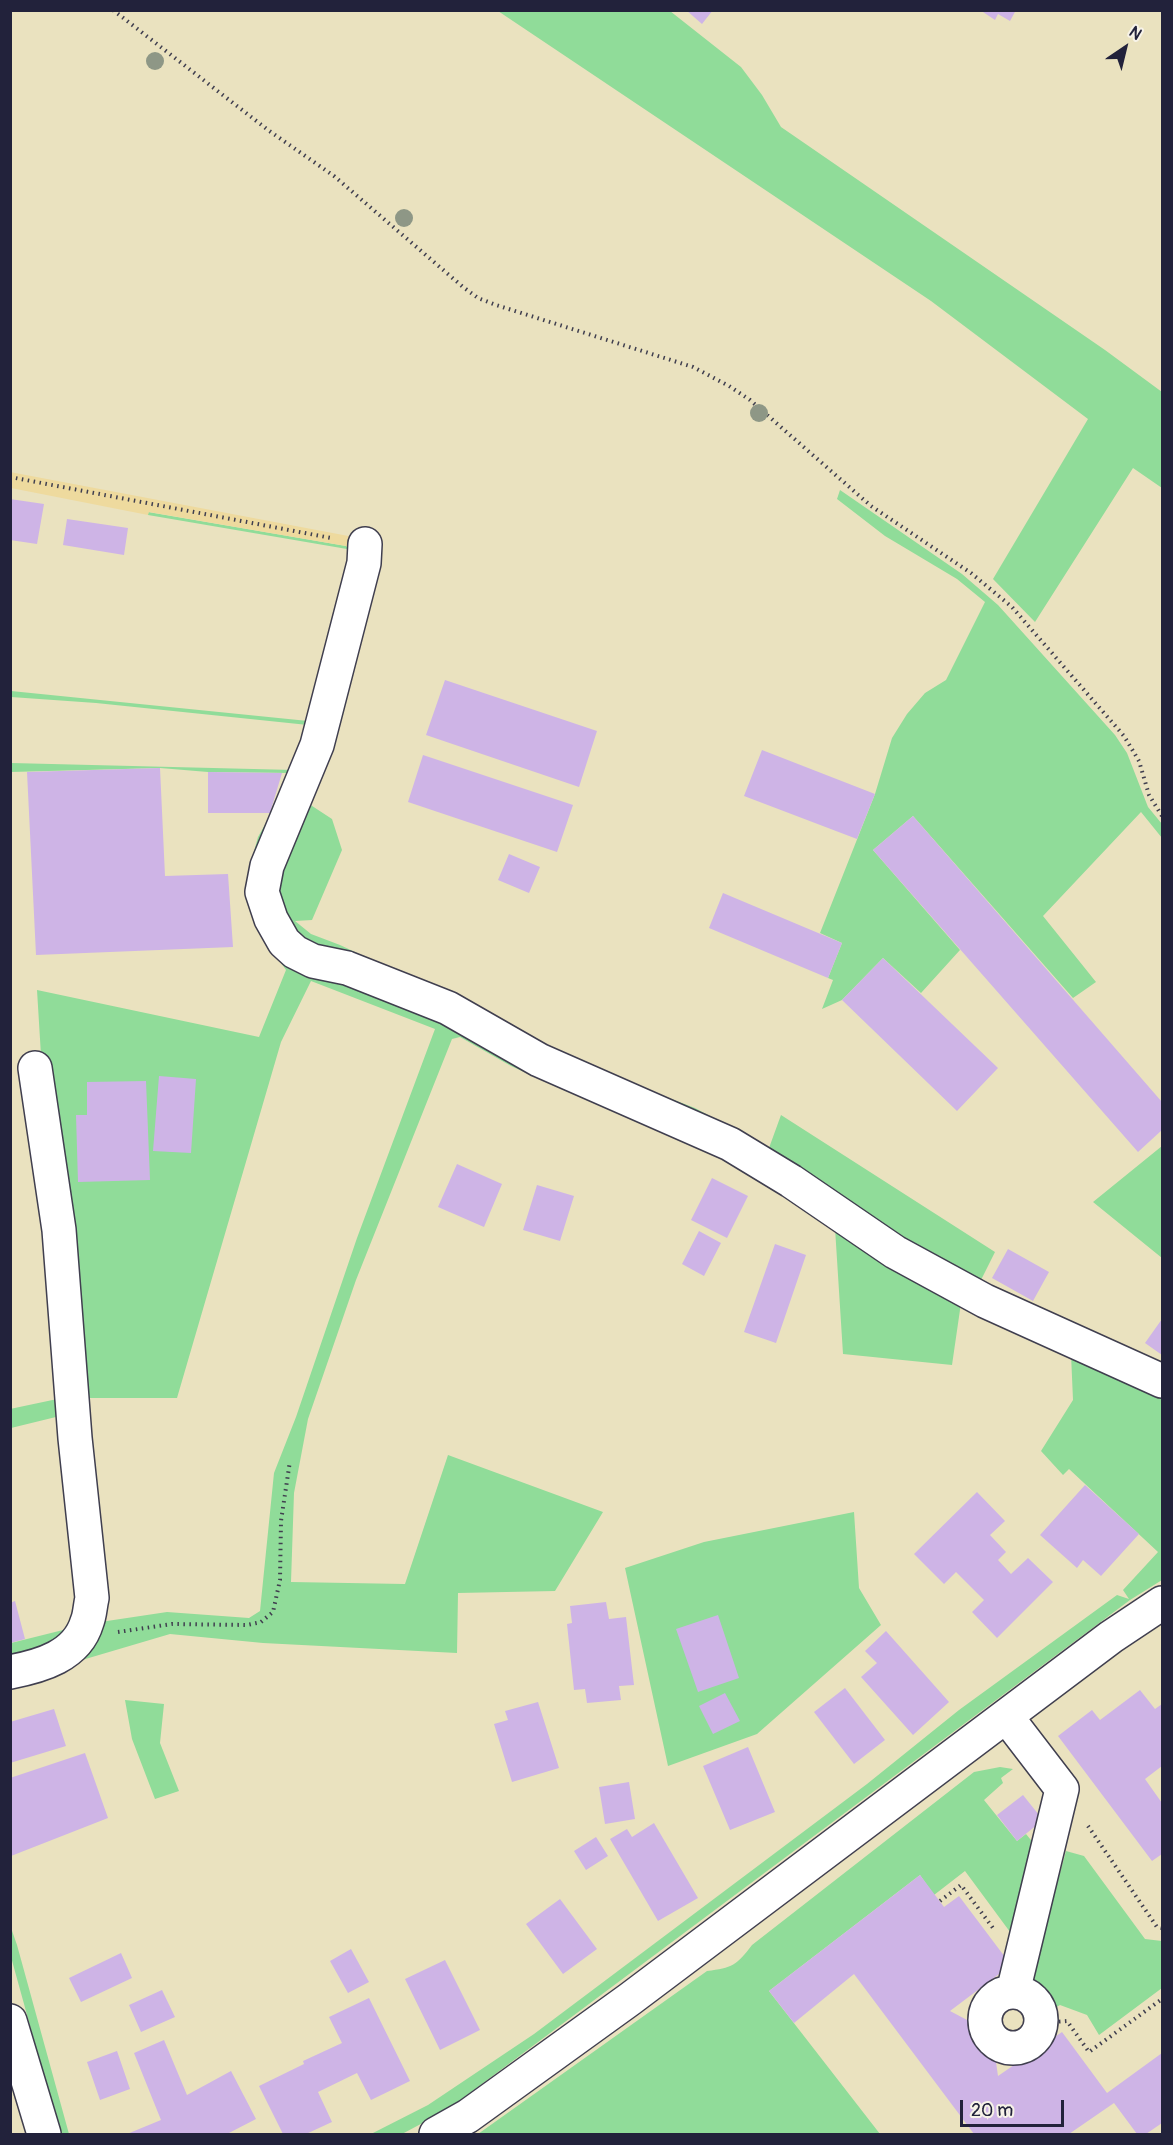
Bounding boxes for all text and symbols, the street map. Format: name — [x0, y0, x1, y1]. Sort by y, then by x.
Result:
north arrow — [1095, 18, 1155, 78]
text: N — [1125, 22, 1145, 45]
scale bar — [963, 2088, 1066, 2126]
text: 20 m — [971, 2099, 1013, 2122]

